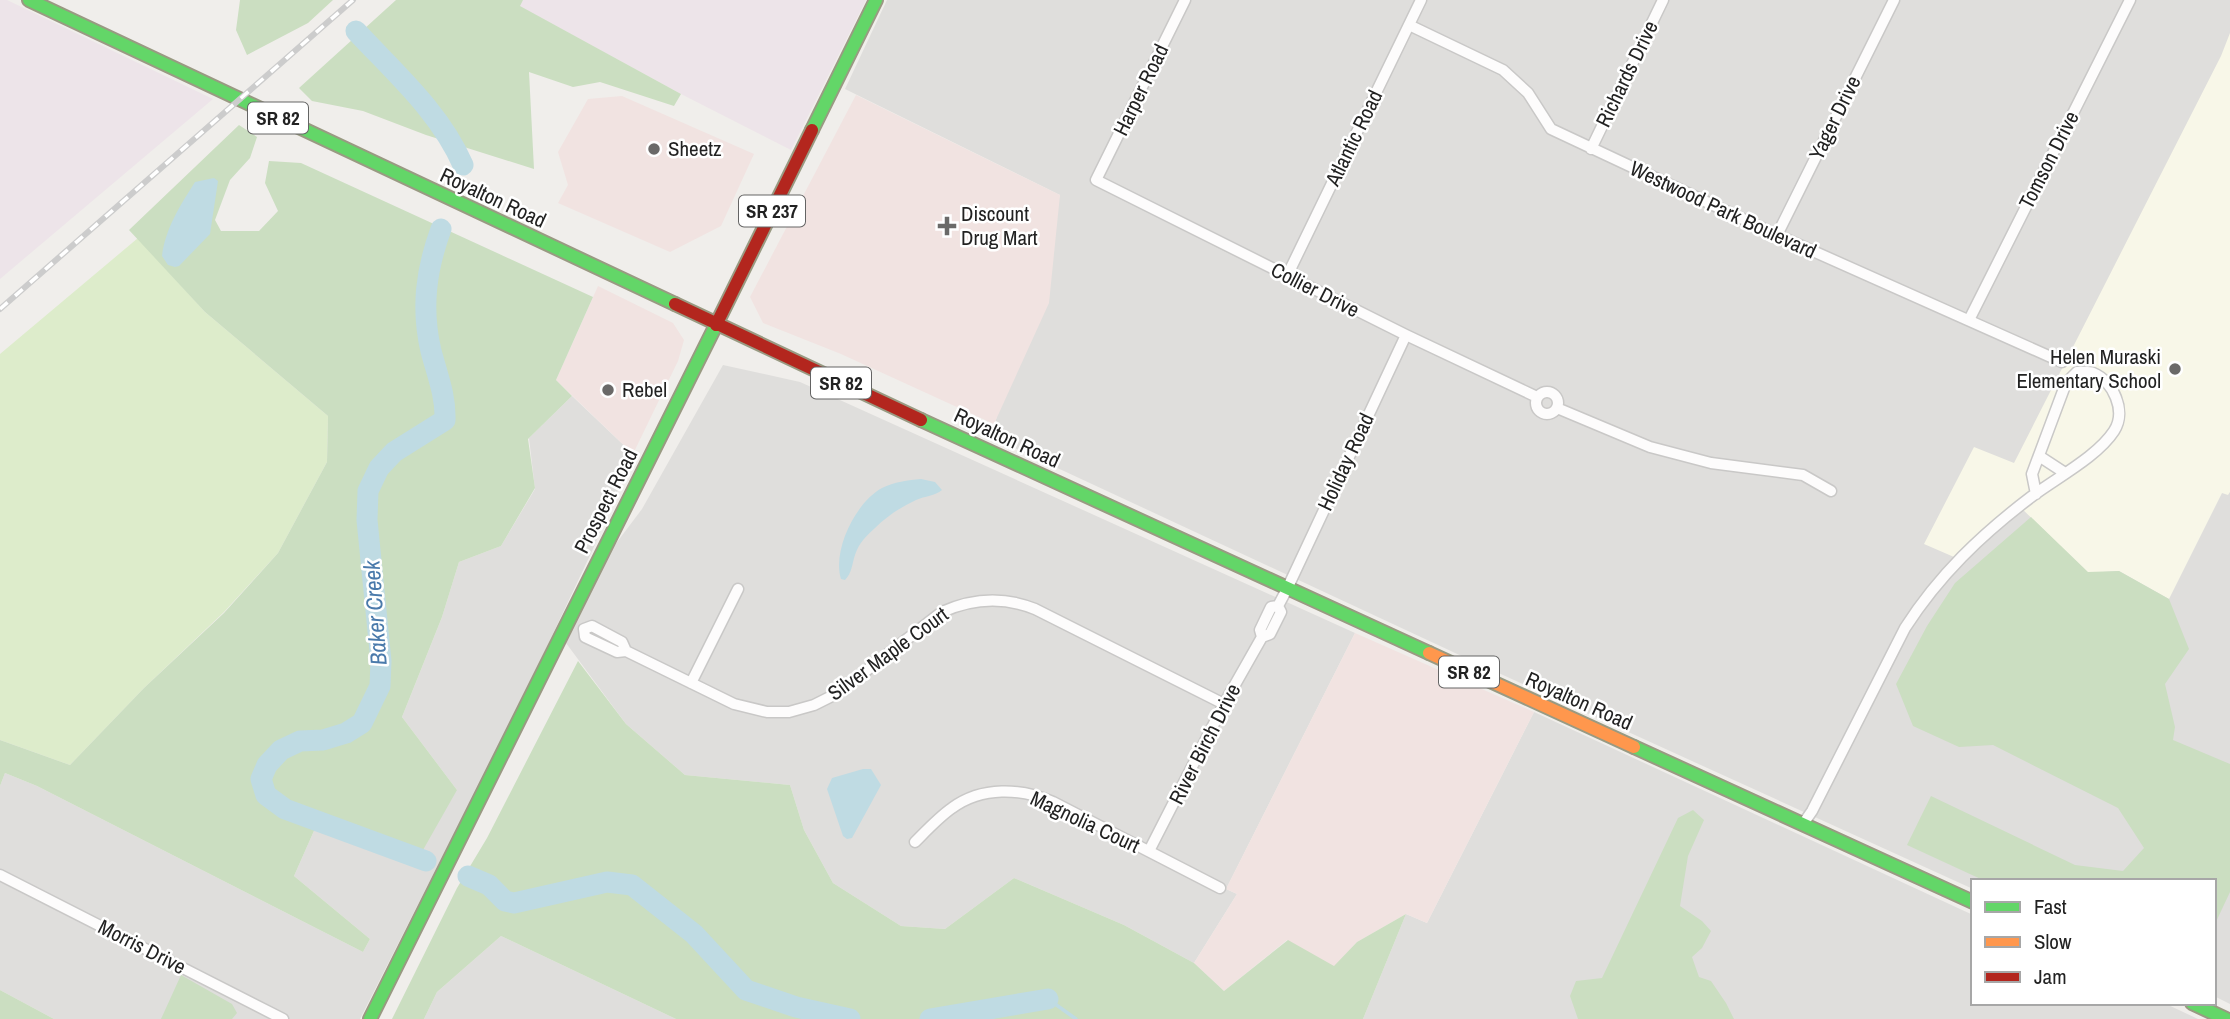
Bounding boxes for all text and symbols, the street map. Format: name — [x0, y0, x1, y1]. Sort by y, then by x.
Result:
street label: Richards Drive — [1588, 16, 1665, 132]
street label: Harper Road — [1106, 39, 1175, 140]
street label: Yager Drive — [1802, 71, 1867, 165]
street label: Atlantic Road — [1317, 85, 1389, 191]
road number: SR 82 — [248, 102, 308, 134]
street label: Tomson Drive — [2012, 106, 2086, 214]
place label: Sheetz — [668, 134, 722, 163]
marker: Sheetz — [646, 141, 662, 157]
street label: Westwood Park Boulevard — [1625, 154, 1821, 266]
street label: Royalton Road — [435, 160, 551, 235]
road number: SR 237 — [739, 196, 805, 226]
place label: Discount Drug Mart — [961, 199, 1038, 252]
marker: Discount Drug Mart — [939, 218, 955, 234]
street label: Collier Drive — [1266, 255, 1364, 324]
place label: Helen Muraski Elementary School — [2016, 342, 2161, 395]
marker: Helen Muraski Elementary School — [2167, 361, 2183, 377]
road number: SR 82 — [811, 368, 871, 398]
place label: Rebel — [622, 375, 667, 404]
marker: Rebel — [600, 382, 616, 398]
street label: Royalton Road — [949, 400, 1065, 475]
street label: Holiday Road — [1310, 408, 1381, 515]
street label: Prospect Road — [567, 443, 644, 558]
water label: Baker Creek — [355, 558, 394, 666]
street label: Silver Maple Court — [822, 600, 954, 707]
road number: SR 82 — [1439, 656, 1499, 688]
street label: Royalton Road — [1521, 664, 1637, 737]
street label: River Birch Drive — [1162, 678, 1247, 809]
street label: Magnolia Court — [1026, 784, 1145, 860]
legend — [1971, 879, 2216, 1005]
text: Fast — [2034, 892, 2067, 921]
street label: Morris Drive — [93, 912, 191, 981]
text: Slow — [2034, 927, 2072, 956]
text: Jam — [2034, 962, 2067, 991]

